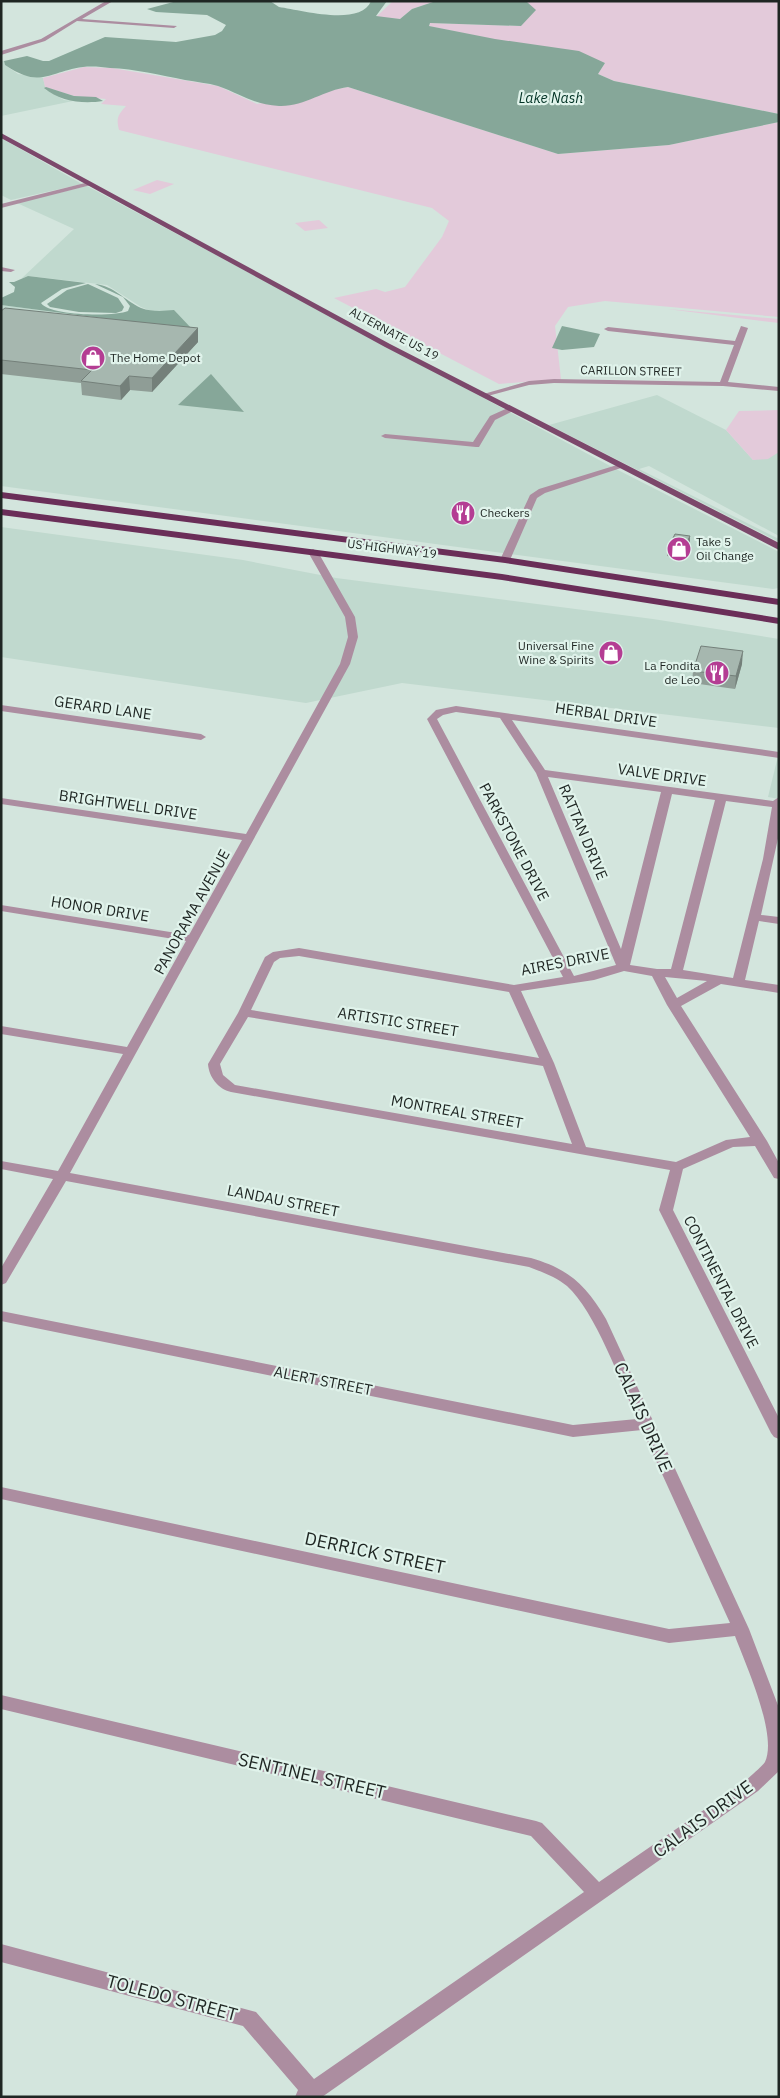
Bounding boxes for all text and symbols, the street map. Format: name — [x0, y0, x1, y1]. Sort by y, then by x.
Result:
water label: Lake Nash — [519, 89, 583, 107]
street label: ALTERNATE US 19 — [347, 304, 441, 363]
shop icon: The Home Depot — [80, 345, 106, 371]
place label: The Home Depot — [110, 350, 201, 365]
street label: CARILLON STREET — [580, 362, 682, 379]
restaurant icon: Checkers — [450, 500, 476, 526]
place label: Checkers — [480, 505, 530, 520]
place label: Take 5 Oil Change — [696, 534, 754, 563]
street label: US HIGHWAY 19 — [346, 536, 438, 561]
shop icon: Take 5 Oil Change — [666, 536, 692, 562]
place label: Universal Fine Wine & Spirits — [518, 638, 594, 667]
shop icon: Universal Fine Wine & Spirits — [598, 640, 624, 666]
place label: La Fondita de Leo — [644, 658, 701, 687]
restaurant icon: La Fondita de Leo — [704, 660, 730, 686]
street label: GERARD LANE — [53, 691, 153, 724]
street label: HERBAL DRIVE — [554, 698, 658, 731]
street label: VALVE DRIVE — [616, 759, 708, 790]
street label: PARKSTONE DRIVE — [475, 780, 554, 904]
street label: RATTAN DRIVE — [555, 781, 612, 882]
street label: BRIGHTWELL DRIVE — [58, 785, 198, 824]
street label: PANORAMA AVENUE — [149, 846, 234, 978]
street label: HONOR DRIVE — [50, 891, 151, 926]
street label: AIRES DRIVE — [519, 944, 611, 979]
street label: ARTISTIC STREET — [336, 1003, 460, 1040]
street label: MONTREAL STREET — [390, 1091, 525, 1133]
street label: LANDAU STREET — [225, 1180, 341, 1221]
street label: CONTINENTAL DRIVE — [680, 1212, 763, 1351]
street label: CALAIS DRIVE — [609, 1358, 678, 1475]
street label: ALERT STREET — [272, 1362, 374, 1399]
street label: DERRICK STREET — [303, 1526, 447, 1579]
street label: SENTINEL STREET — [236, 1747, 388, 1804]
street label: CALAIS DRIVE — [648, 1775, 757, 1863]
street label: TOLEDO STREET — [104, 1969, 240, 2026]

